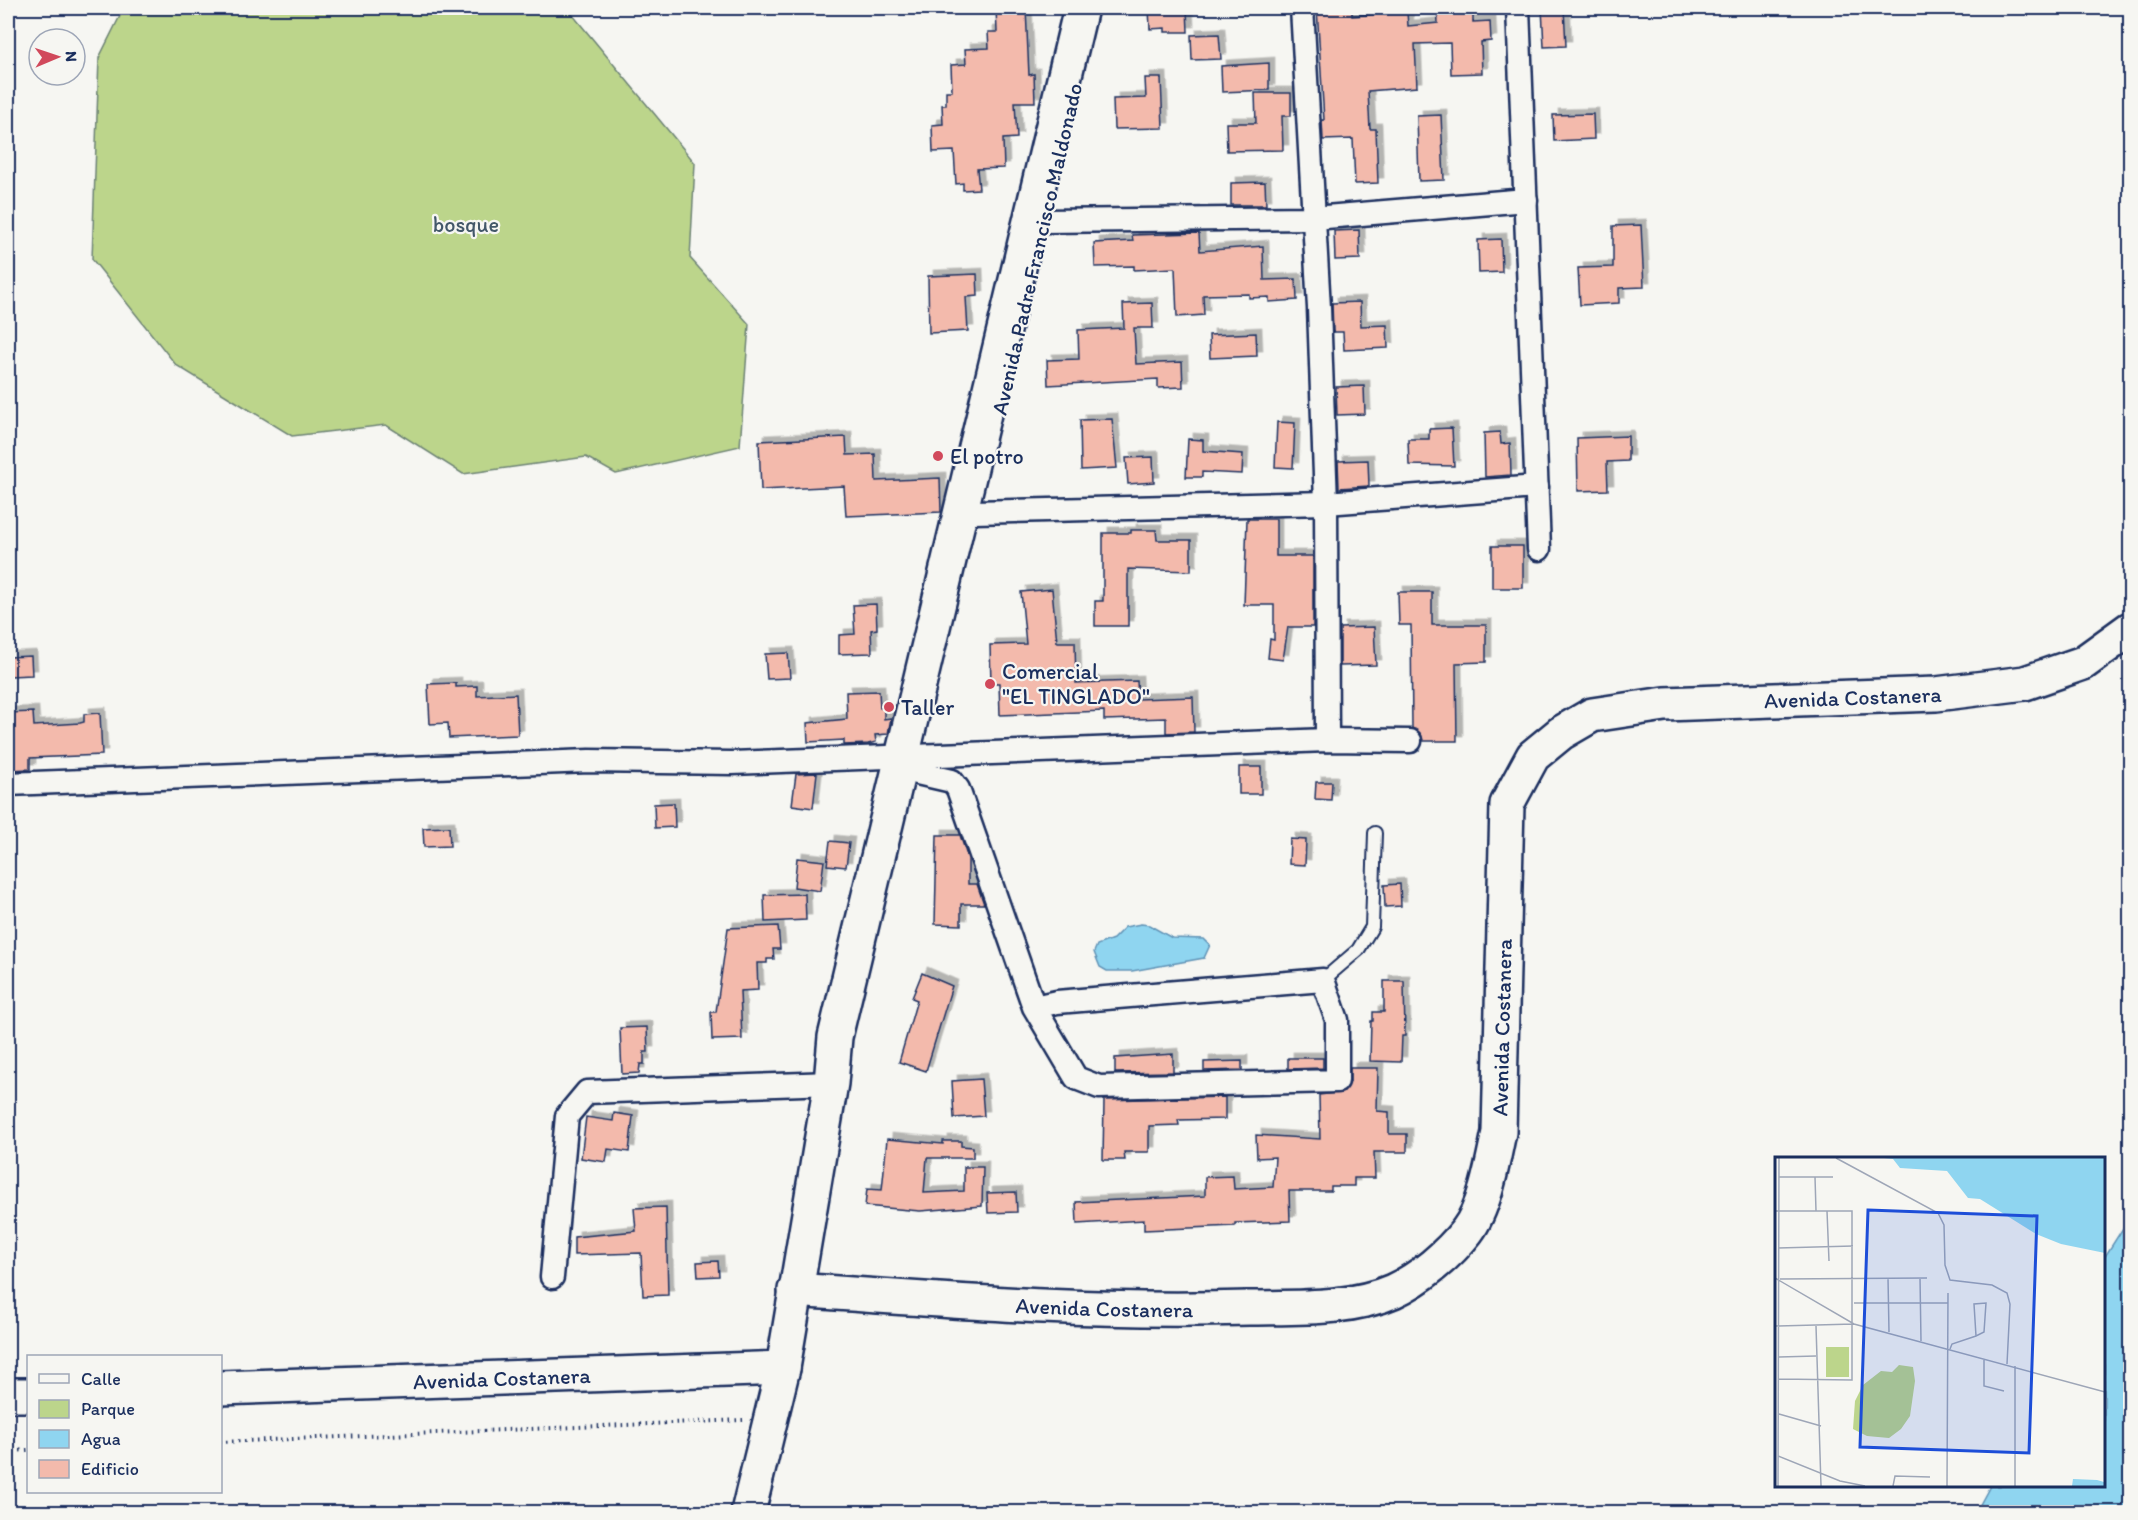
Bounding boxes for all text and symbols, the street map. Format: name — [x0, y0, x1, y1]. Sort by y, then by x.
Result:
north arrow — [27, 27, 87, 87]
text: N — [62, 51, 81, 62]
street label: Avenida Padre Francisco Maldonado — [986, 80, 1088, 418]
park label: bosque — [433, 211, 499, 238]
place label: El potro — [950, 443, 1024, 470]
marker: El potro — [931, 449, 945, 463]
place label: Comercial "EL TINGLADO" — [1002, 658, 1150, 710]
marker: Comercial "EL TINGLADO" — [983, 677, 997, 691]
street label: Avenida Costanera — [1764, 680, 1943, 714]
place label: Taller — [901, 694, 955, 721]
marker: Taller — [882, 700, 896, 714]
street label: Avenida Costanera — [1486, 938, 1517, 1117]
inset map — [1775, 1157, 2105, 1487]
street label: Avenida Costanera — [1015, 1291, 1194, 1323]
legend — [27, 1355, 222, 1493]
street label: Avenida Costanera — [413, 1361, 592, 1395]
text: Calle — [81, 1368, 121, 1390]
text: Parque — [81, 1398, 135, 1420]
text: Agua — [81, 1428, 121, 1450]
text: Edificio — [81, 1458, 139, 1480]

